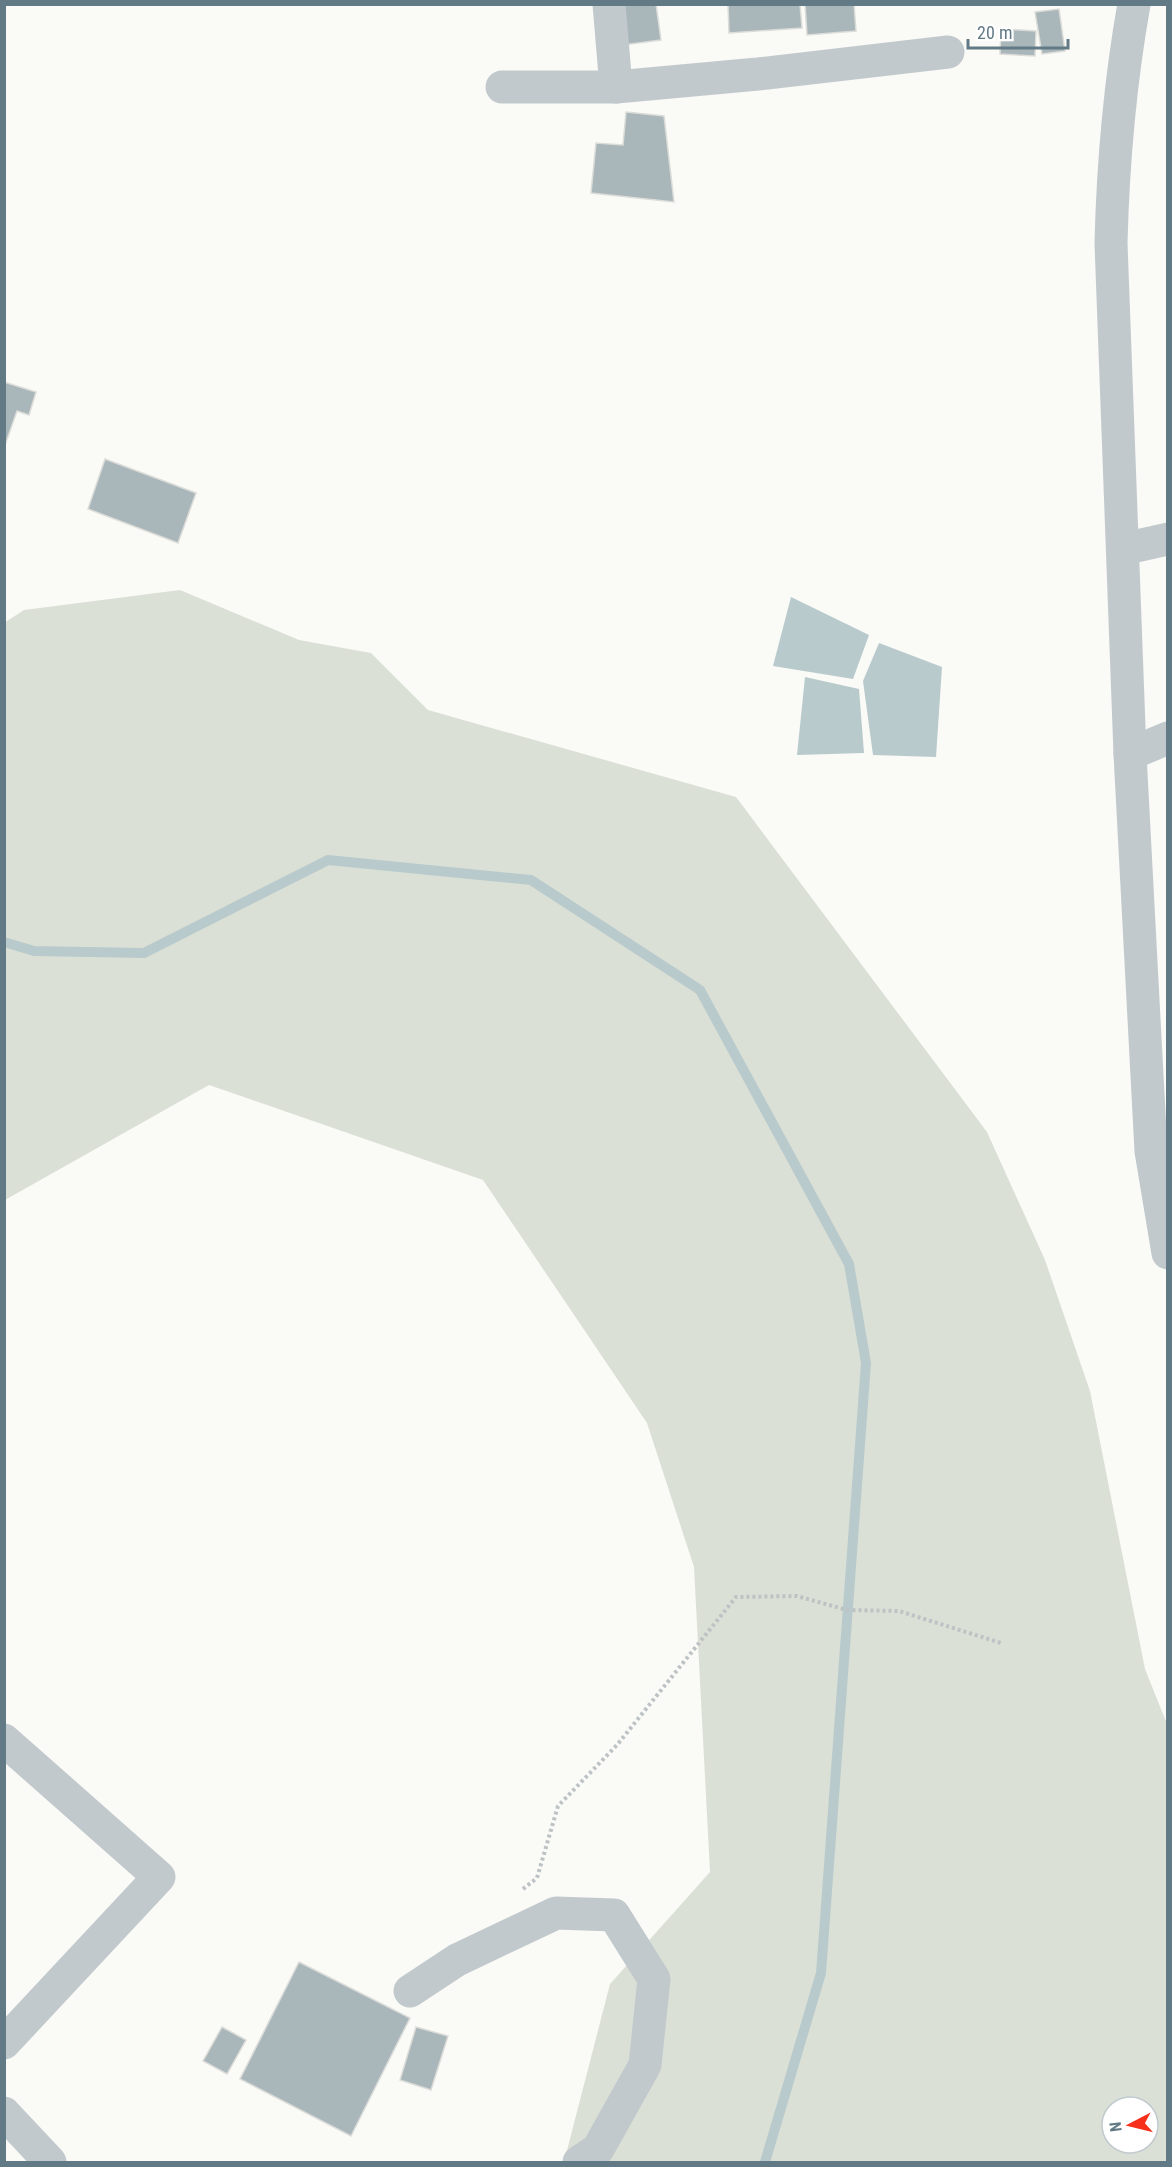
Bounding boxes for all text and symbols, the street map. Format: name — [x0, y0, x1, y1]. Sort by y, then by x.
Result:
scale bar — [968, 12, 1068, 50]
text: 20 m — [977, 22, 1012, 43]
north arrow — [1100, 2095, 1160, 2155]
text: N — [1106, 2121, 1126, 2133]

